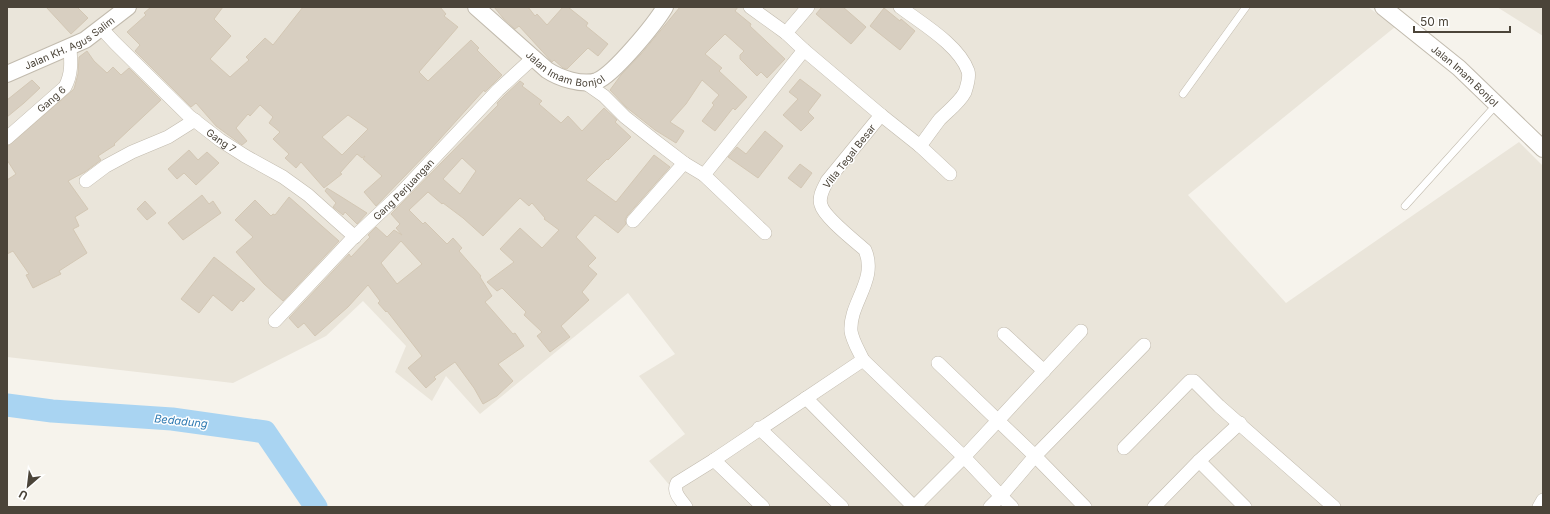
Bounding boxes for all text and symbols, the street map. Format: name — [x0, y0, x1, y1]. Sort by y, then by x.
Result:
scale bar — [1414, 8, 1510, 34]
street label: Jalan KH. Agus Salim — [23, 14, 117, 72]
text: 50 m — [1420, 14, 1449, 29]
street label: Jalan Imam Bonjol — [1429, 42, 1501, 109]
street label: Jalan Imam Bonjol — [524, 48, 607, 89]
street label: Gang 6 — [35, 83, 68, 115]
street label: Villa Tegal Besar — [820, 121, 878, 190]
street label: Gang 7 — [204, 126, 239, 155]
street label: Gang Perjuangan — [370, 156, 436, 222]
water label: Bedadung — [154, 411, 209, 431]
north arrow — [8, 466, 48, 506]
text: U — [16, 487, 30, 503]

